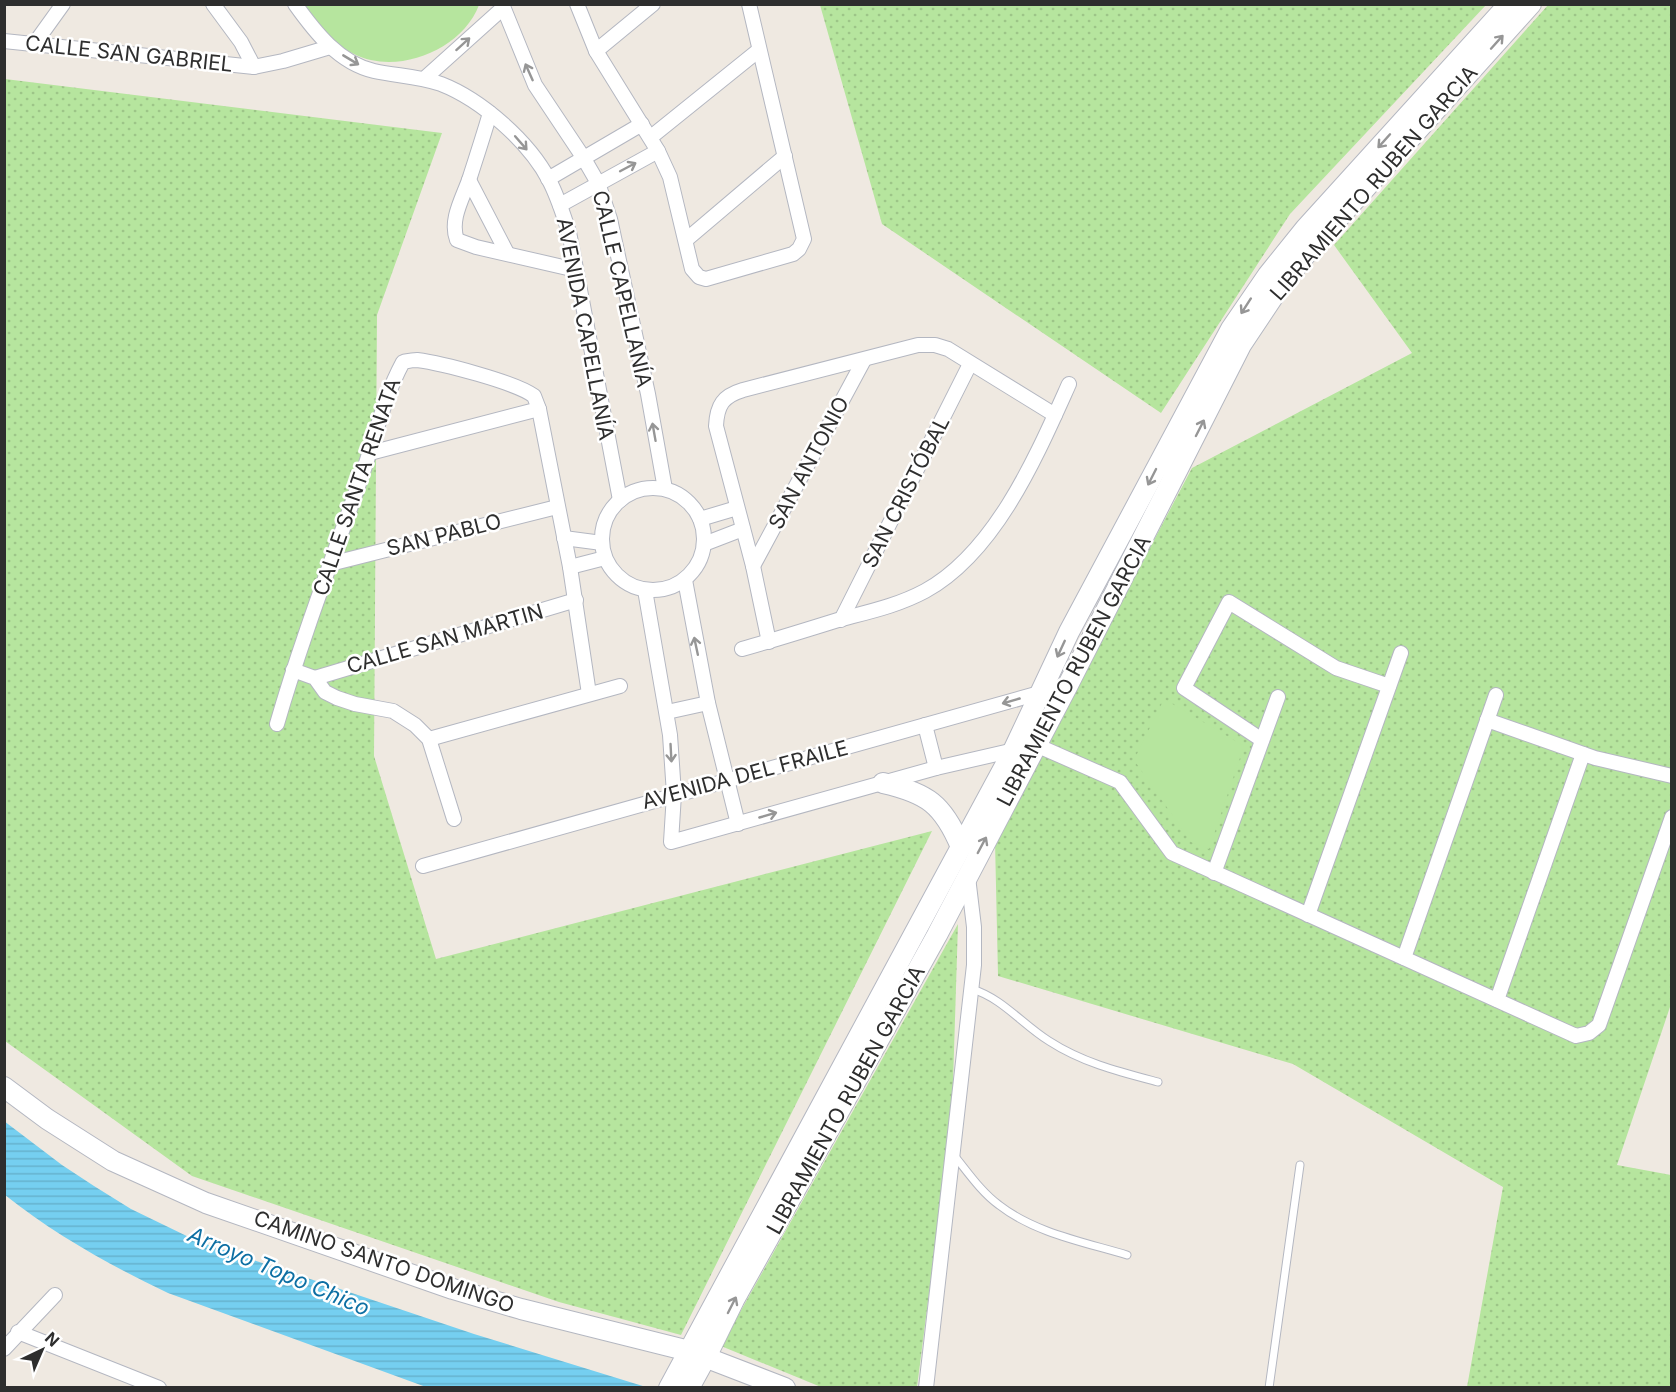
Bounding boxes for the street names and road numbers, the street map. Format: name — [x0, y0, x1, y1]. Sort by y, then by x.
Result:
street label: CALLE SAN GABRIEL — [24, 30, 234, 77]
street label: LIBRAMIENTO RUBEN GARCIA — [1265, 60, 1482, 305]
street label: CALLE CAPELLANÍA — [588, 188, 658, 390]
street label: AVENIDA CAPELLANÍA — [552, 215, 620, 442]
street label: CALLE SANTA RENATA — [307, 375, 406, 599]
street label: SAN ANTONIO — [763, 392, 854, 533]
street label: SAN CRISTÓBAL — [856, 411, 955, 572]
street label: SAN PABLO — [384, 508, 504, 561]
street label: LIBRAMIENTO RUBEN GARCIA — [991, 531, 1156, 810]
street label: CALLE SAN MARTIN — [344, 598, 546, 679]
street label: AVENIDA DEL FRAILE — [639, 735, 851, 814]
street label: LIBRAMIENTO RUBEN GARCIA — [761, 961, 930, 1238]
street label: CAMINO SANTO DOMINGO — [251, 1205, 518, 1318]

